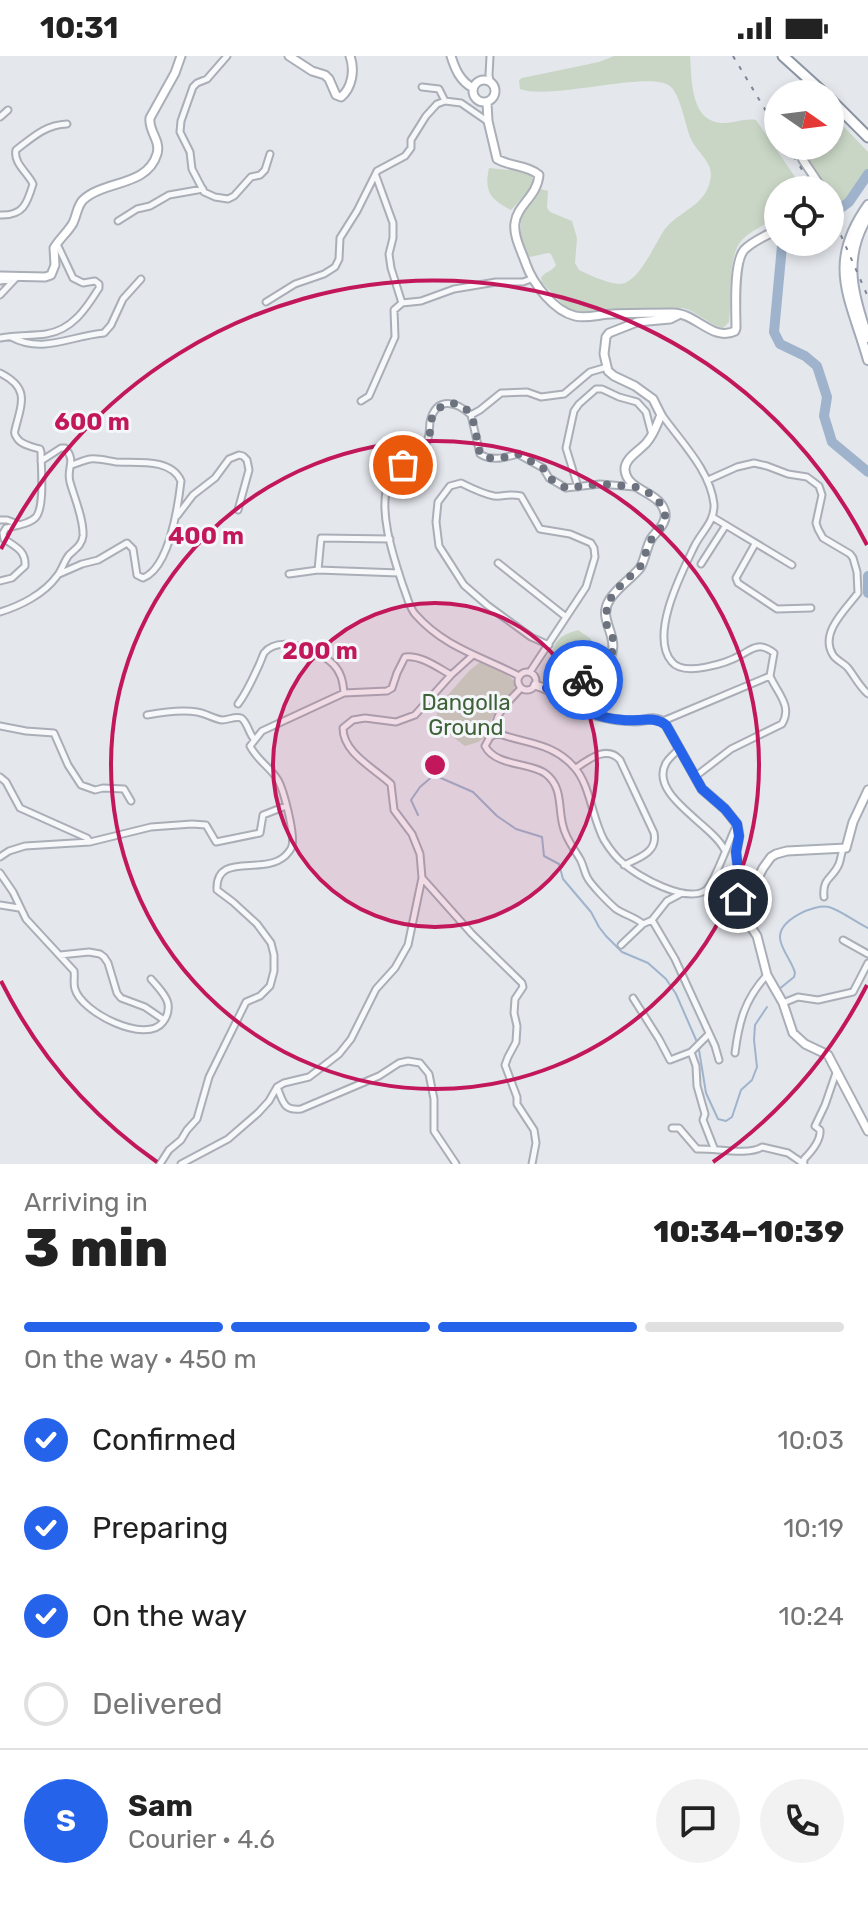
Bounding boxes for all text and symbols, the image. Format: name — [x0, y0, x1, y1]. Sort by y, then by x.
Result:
text: 10:31 — [40, 10, 118, 46]
north arrow — [764, 80, 844, 160]
map controls — [764, 80, 844, 256]
button: locate — [764, 176, 844, 256]
text: 600 m — [54, 408, 130, 436]
pin — [369, 431, 437, 499]
icon: bag — [381, 443, 425, 487]
text: 400 m — [168, 522, 244, 550]
text: 200 m — [282, 637, 358, 665]
courier — [543, 640, 623, 720]
icon: bike — [561, 658, 605, 702]
park label: Dangolla Ground — [421, 689, 511, 741]
centre of rings — [421, 751, 449, 779]
pin — [704, 865, 772, 933]
icon: home — [716, 877, 760, 921]
text: Arriving in — [24, 1187, 148, 1218]
text: 10:34–10:39 — [654, 1214, 844, 1250]
text: 3 min — [24, 1217, 168, 1279]
text: On the way · 450 m — [24, 1344, 257, 1375]
icon: check — [24, 1418, 68, 1462]
text: Confirmed — [92, 1422, 236, 1458]
text: 10:03 — [778, 1425, 844, 1456]
icon: check — [24, 1506, 68, 1550]
text: Preparing — [92, 1510, 228, 1546]
text: 10:19 — [783, 1513, 844, 1544]
icon: check — [24, 1594, 68, 1638]
text: On the way — [92, 1598, 247, 1634]
text: 10:24 — [779, 1601, 844, 1632]
text: Delivered — [92, 1686, 223, 1722]
button: chat — [656, 1779, 740, 1863]
button: phone — [760, 1779, 844, 1863]
text: Sam — [128, 1788, 193, 1824]
text: S — [56, 1803, 76, 1839]
text: Courier · 4.6 — [128, 1824, 275, 1855]

